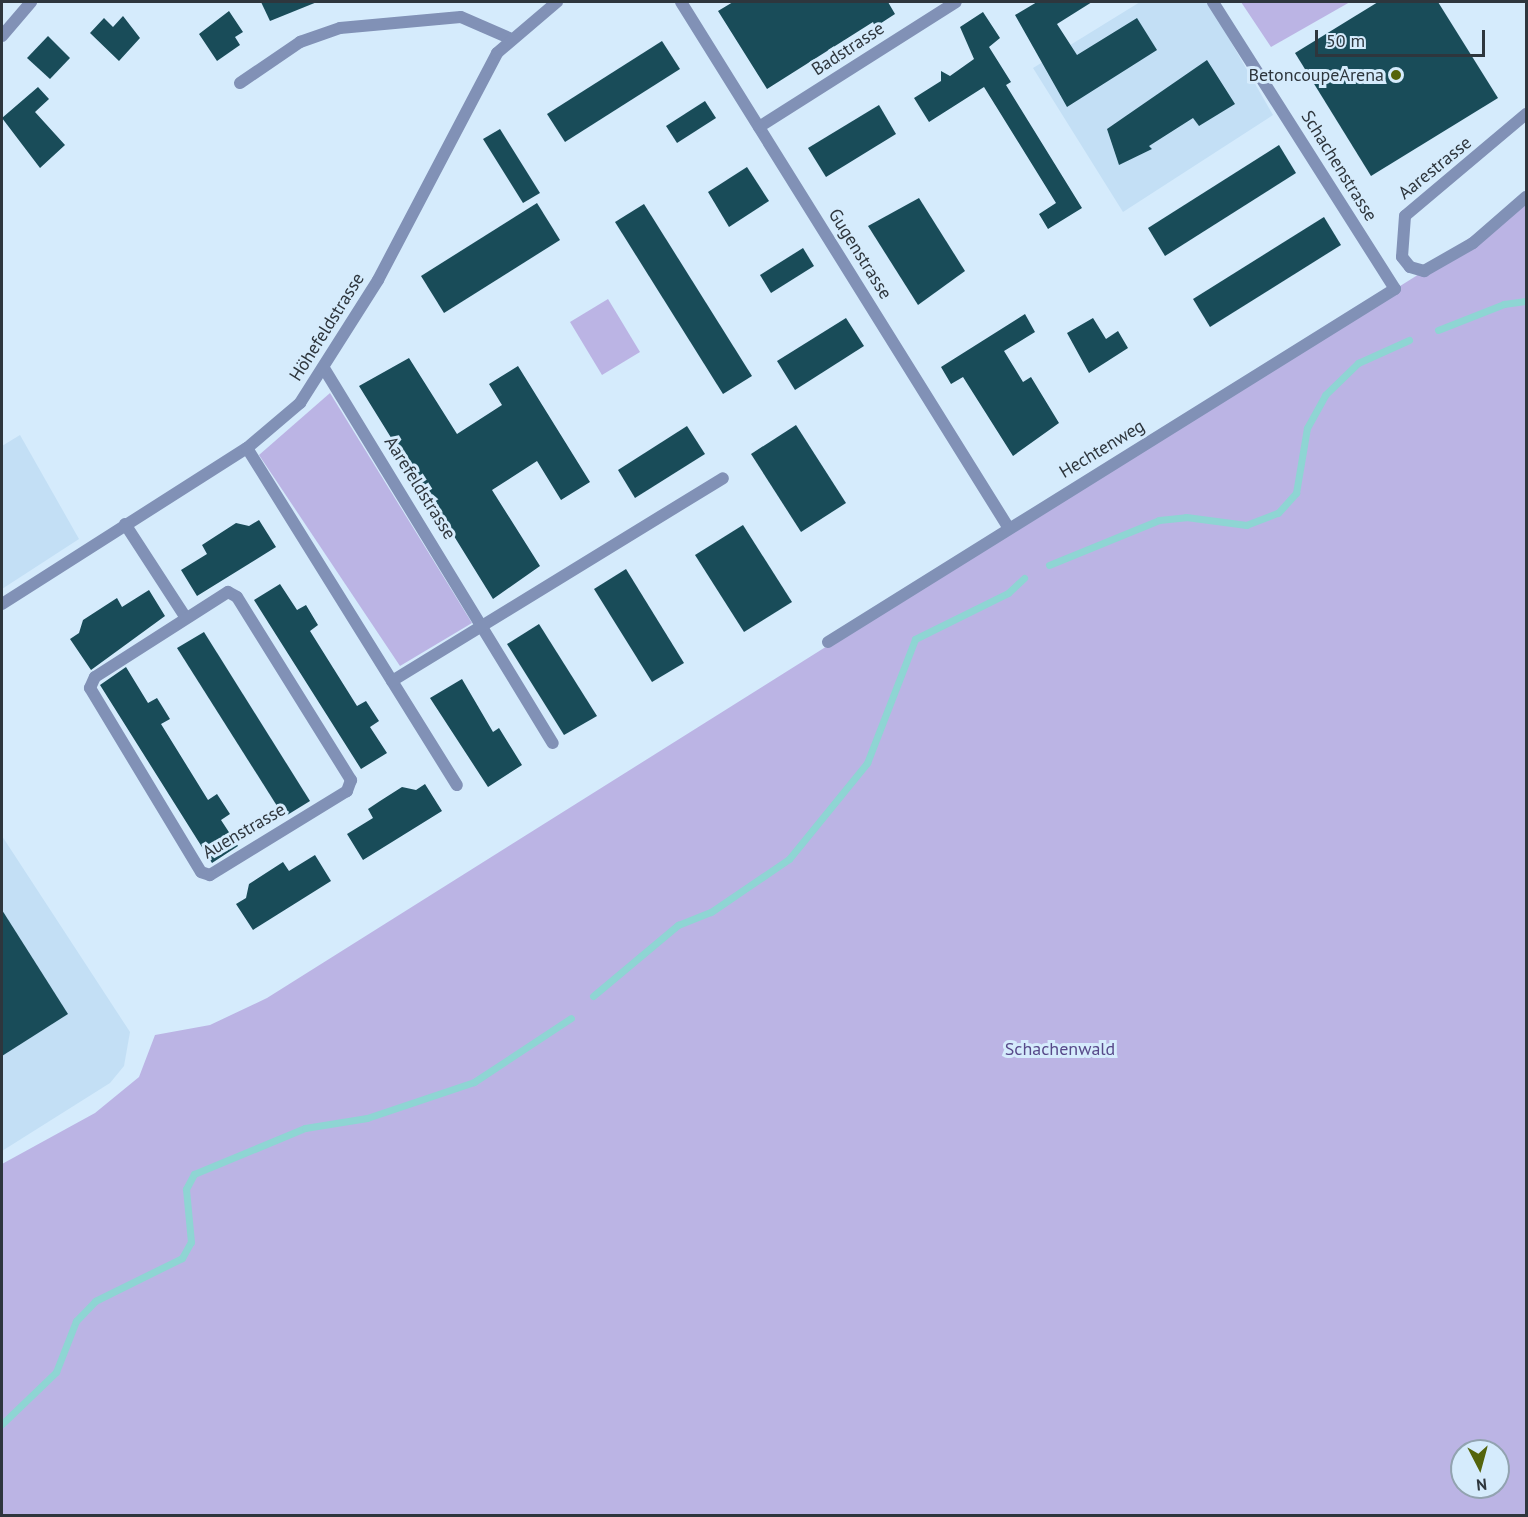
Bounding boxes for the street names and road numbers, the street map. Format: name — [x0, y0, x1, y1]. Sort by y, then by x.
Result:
street label: Badstrasse — [808, 18, 888, 80]
street label: Schachenstrasse — [1296, 107, 1382, 225]
street label: Aarestrasse — [1394, 132, 1476, 204]
street label: Gugenstrasse — [824, 205, 896, 303]
street label: Höhefeldstrasse — [285, 269, 369, 385]
street label: Hechtenweg — [1055, 415, 1149, 483]
street label: Aarefeldstrasse — [380, 433, 460, 543]
street label: Auenstrasse — [199, 799, 289, 863]

